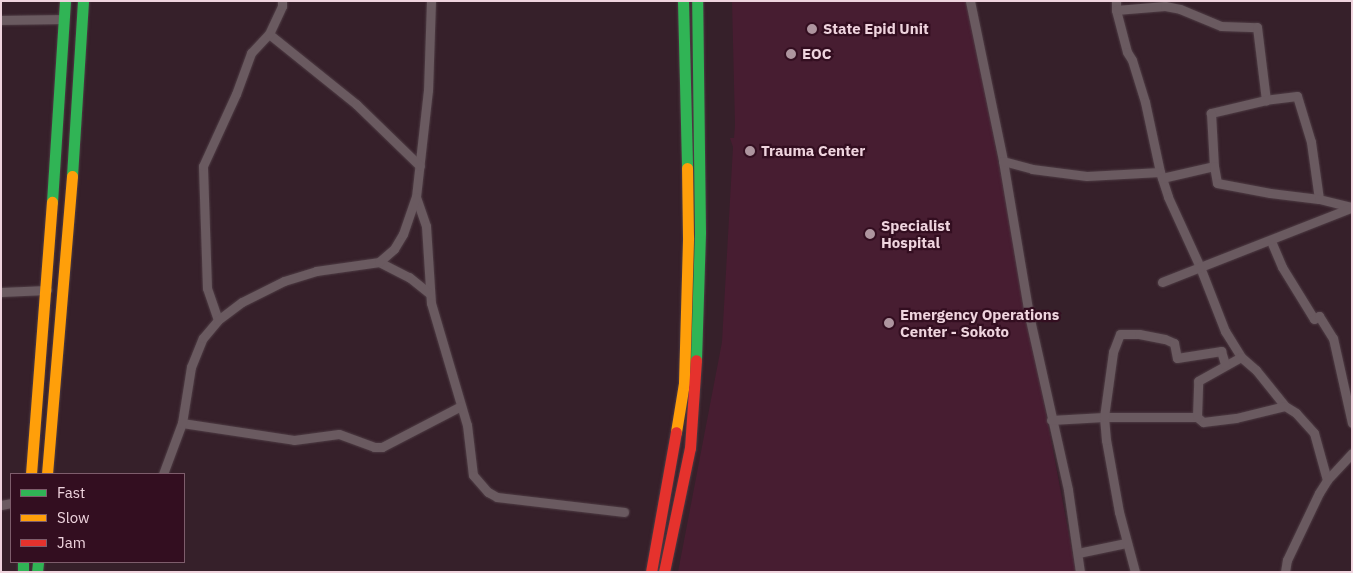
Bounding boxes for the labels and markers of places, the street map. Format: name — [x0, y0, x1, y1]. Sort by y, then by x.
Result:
place label: State Epid Unit — [823, 20, 929, 38]
marker: State Epid Unit — [805, 22, 819, 36]
place label: EOC — [802, 45, 832, 63]
marker: EOC — [784, 47, 798, 61]
place label: Trauma Center — [761, 142, 865, 160]
marker: Trauma Center — [743, 144, 757, 158]
place label: Specialist Hospital — [881, 216, 951, 251]
marker: Specialist Hospital — [863, 227, 877, 241]
place label: Emergency Operations Center - Sokoto — [900, 305, 1059, 340]
marker: Emergency Operations Center - Sokoto — [882, 316, 896, 330]

